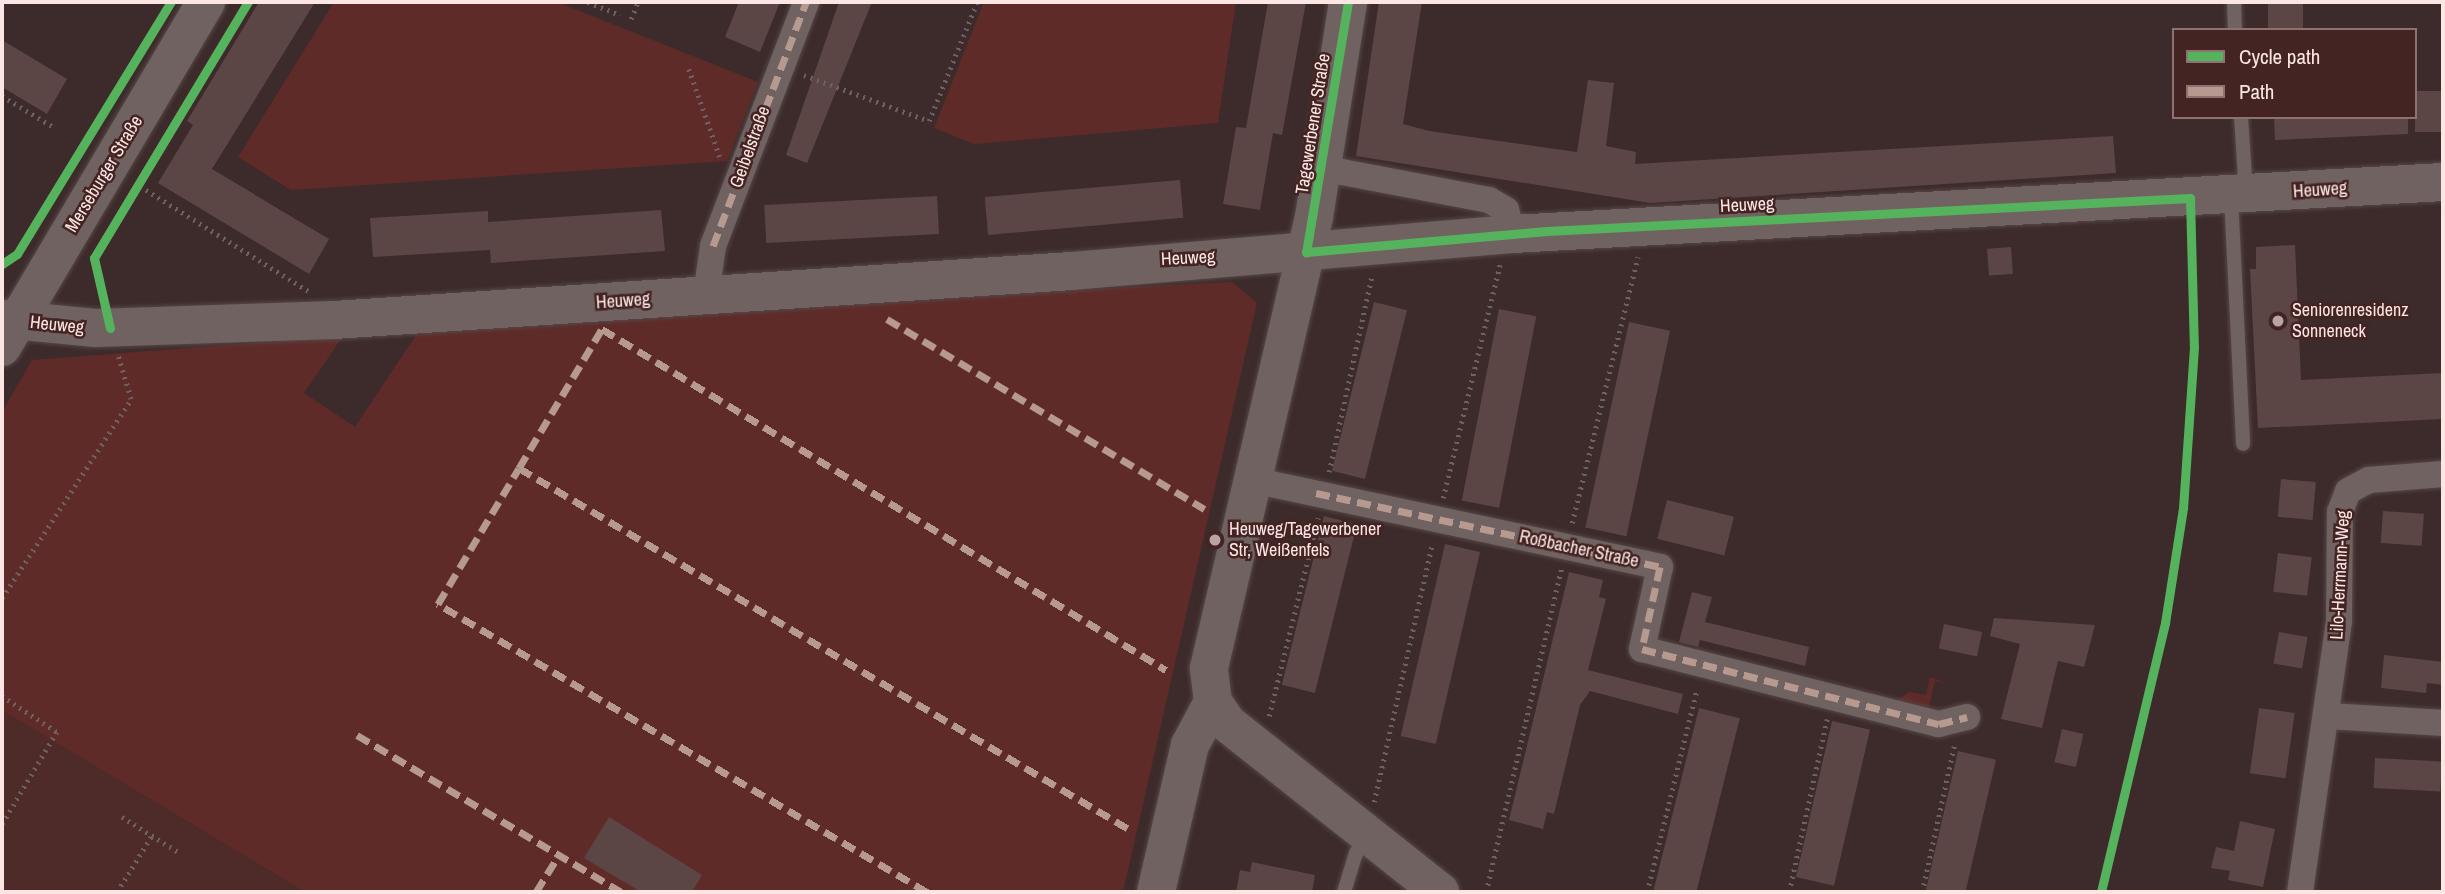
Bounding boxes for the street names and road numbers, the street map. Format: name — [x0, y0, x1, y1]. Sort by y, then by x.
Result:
street label: Tagewerbener Straße — [1291, 52, 1335, 196]
street label: Geibelstraße — [725, 103, 775, 191]
street label: Merseburger Straße — [61, 112, 147, 236]
street label: Heuweg — [2292, 177, 2348, 203]
street label: Heuweg — [1719, 193, 1775, 217]
street label: Heuweg — [1160, 246, 1216, 270]
street label: Heuweg — [595, 288, 651, 314]
street label: Heuweg — [29, 311, 85, 339]
street label: Lilo-Herrmann-Weg — [2326, 510, 2354, 640]
street label: Roßbacher Straße — [1517, 526, 1641, 572]

